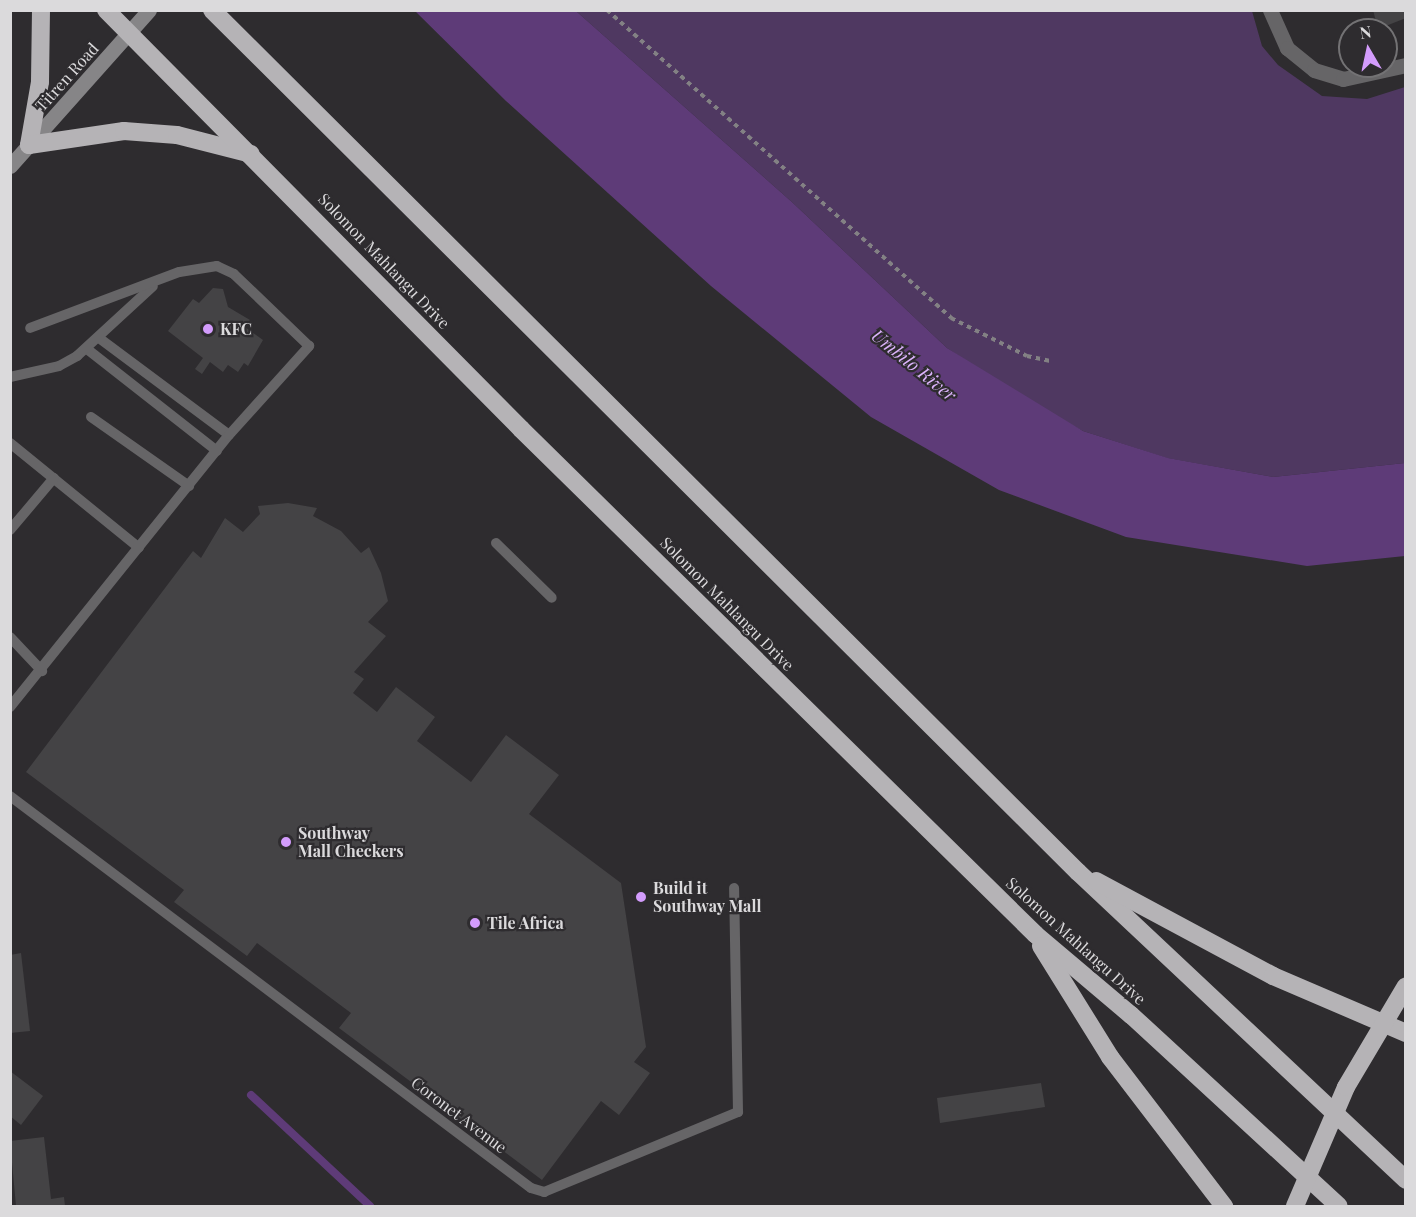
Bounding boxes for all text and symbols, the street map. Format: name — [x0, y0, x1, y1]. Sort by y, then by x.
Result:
north arrow — [1338, 18, 1398, 78]
text: N — [1358, 20, 1373, 43]
street label: Titren Road — [31, 39, 103, 115]
street label: Solomon Mahlangu Drive — [314, 189, 454, 333]
place label: KFC — [220, 319, 252, 339]
marker: KFC — [201, 322, 215, 336]
water label: Umbilo River — [867, 324, 961, 406]
street label: Solomon Mahlangu Drive — [656, 533, 798, 675]
place label: Southway Mall Checkers — [298, 823, 404, 861]
marker: Southway Mall Checkers — [279, 835, 293, 849]
street label: Solomon Mahlangu Drive — [1002, 873, 1150, 1009]
place label: Build it Southway Mall — [653, 878, 762, 916]
marker: Build it Southway Mall — [634, 890, 648, 904]
place label: Tile Africa — [487, 913, 564, 933]
marker: Tile Africa — [468, 916, 482, 930]
street label: Coronet Avenue — [407, 1073, 511, 1157]

